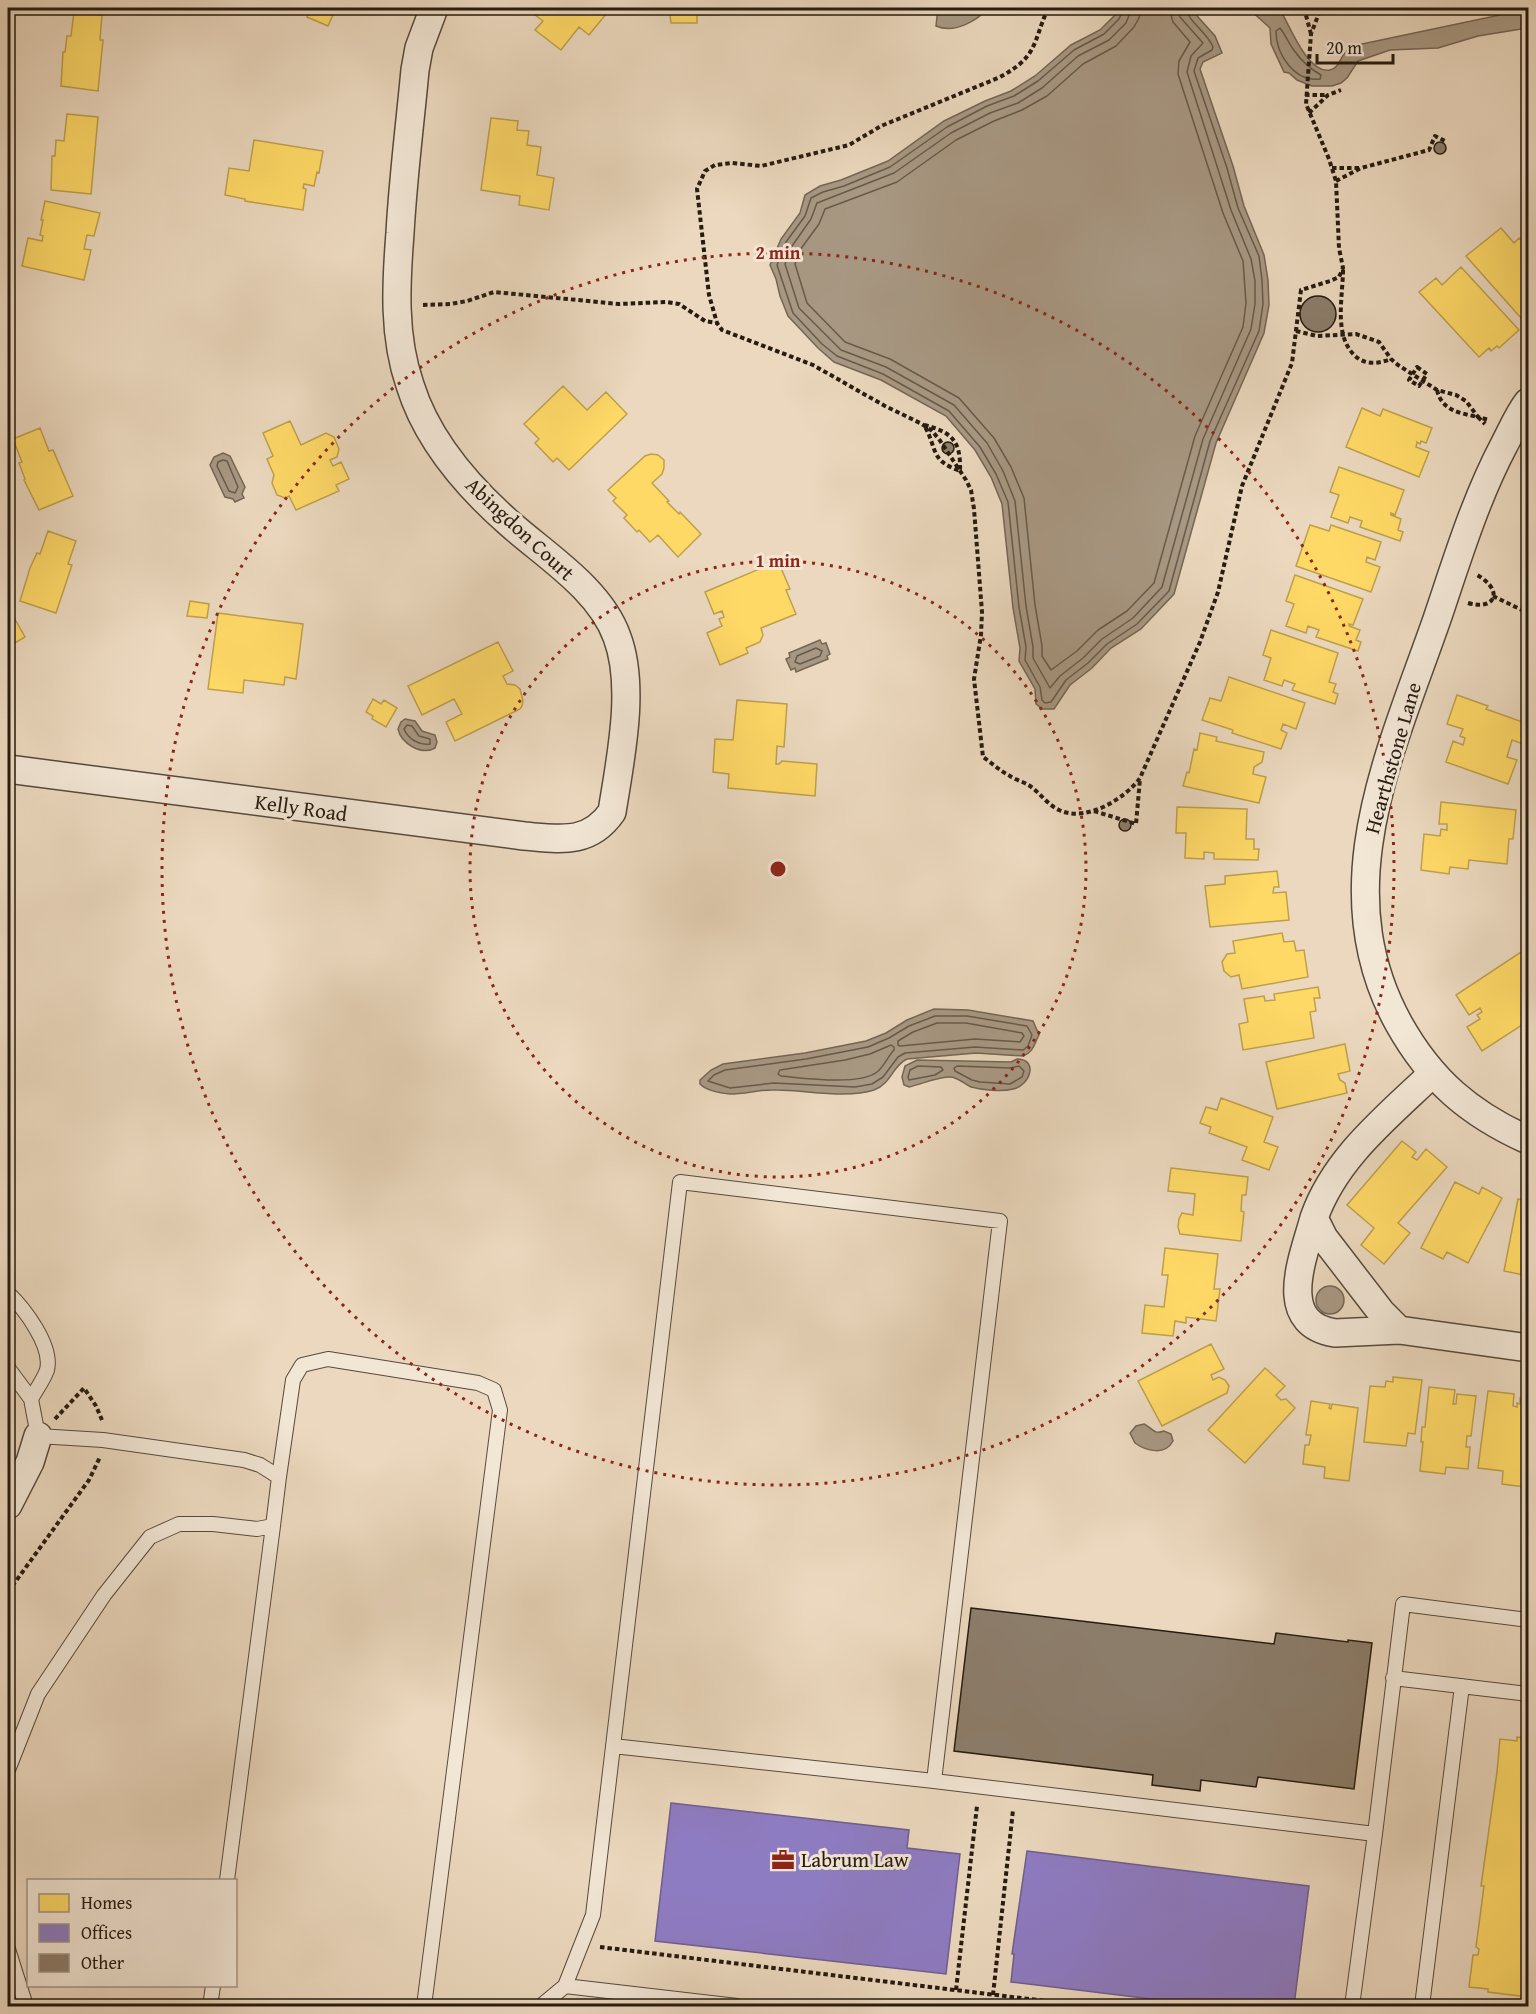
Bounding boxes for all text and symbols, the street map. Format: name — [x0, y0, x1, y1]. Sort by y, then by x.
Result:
scale bar — [1317, 27, 1394, 65]
text: 20 m — [1326, 34, 1362, 61]
text: 2 min — [756, 239, 801, 266]
street label: Abingdon Court — [459, 470, 582, 588]
text: 1 min — [756, 547, 801, 574]
street label: Hearthstone Lane — [1356, 678, 1429, 837]
street label: Kelly Road — [253, 786, 350, 829]
centre of rings — [768, 859, 788, 879]
place label: Labrum Law — [801, 1844, 909, 1875]
office icon: Labrum Law — [770, 1847, 796, 1873]
legend — [27, 1879, 237, 1987]
text: Homes — [81, 1889, 132, 1916]
text: Offices — [81, 1919, 132, 1946]
text: Other — [81, 1949, 125, 1976]

